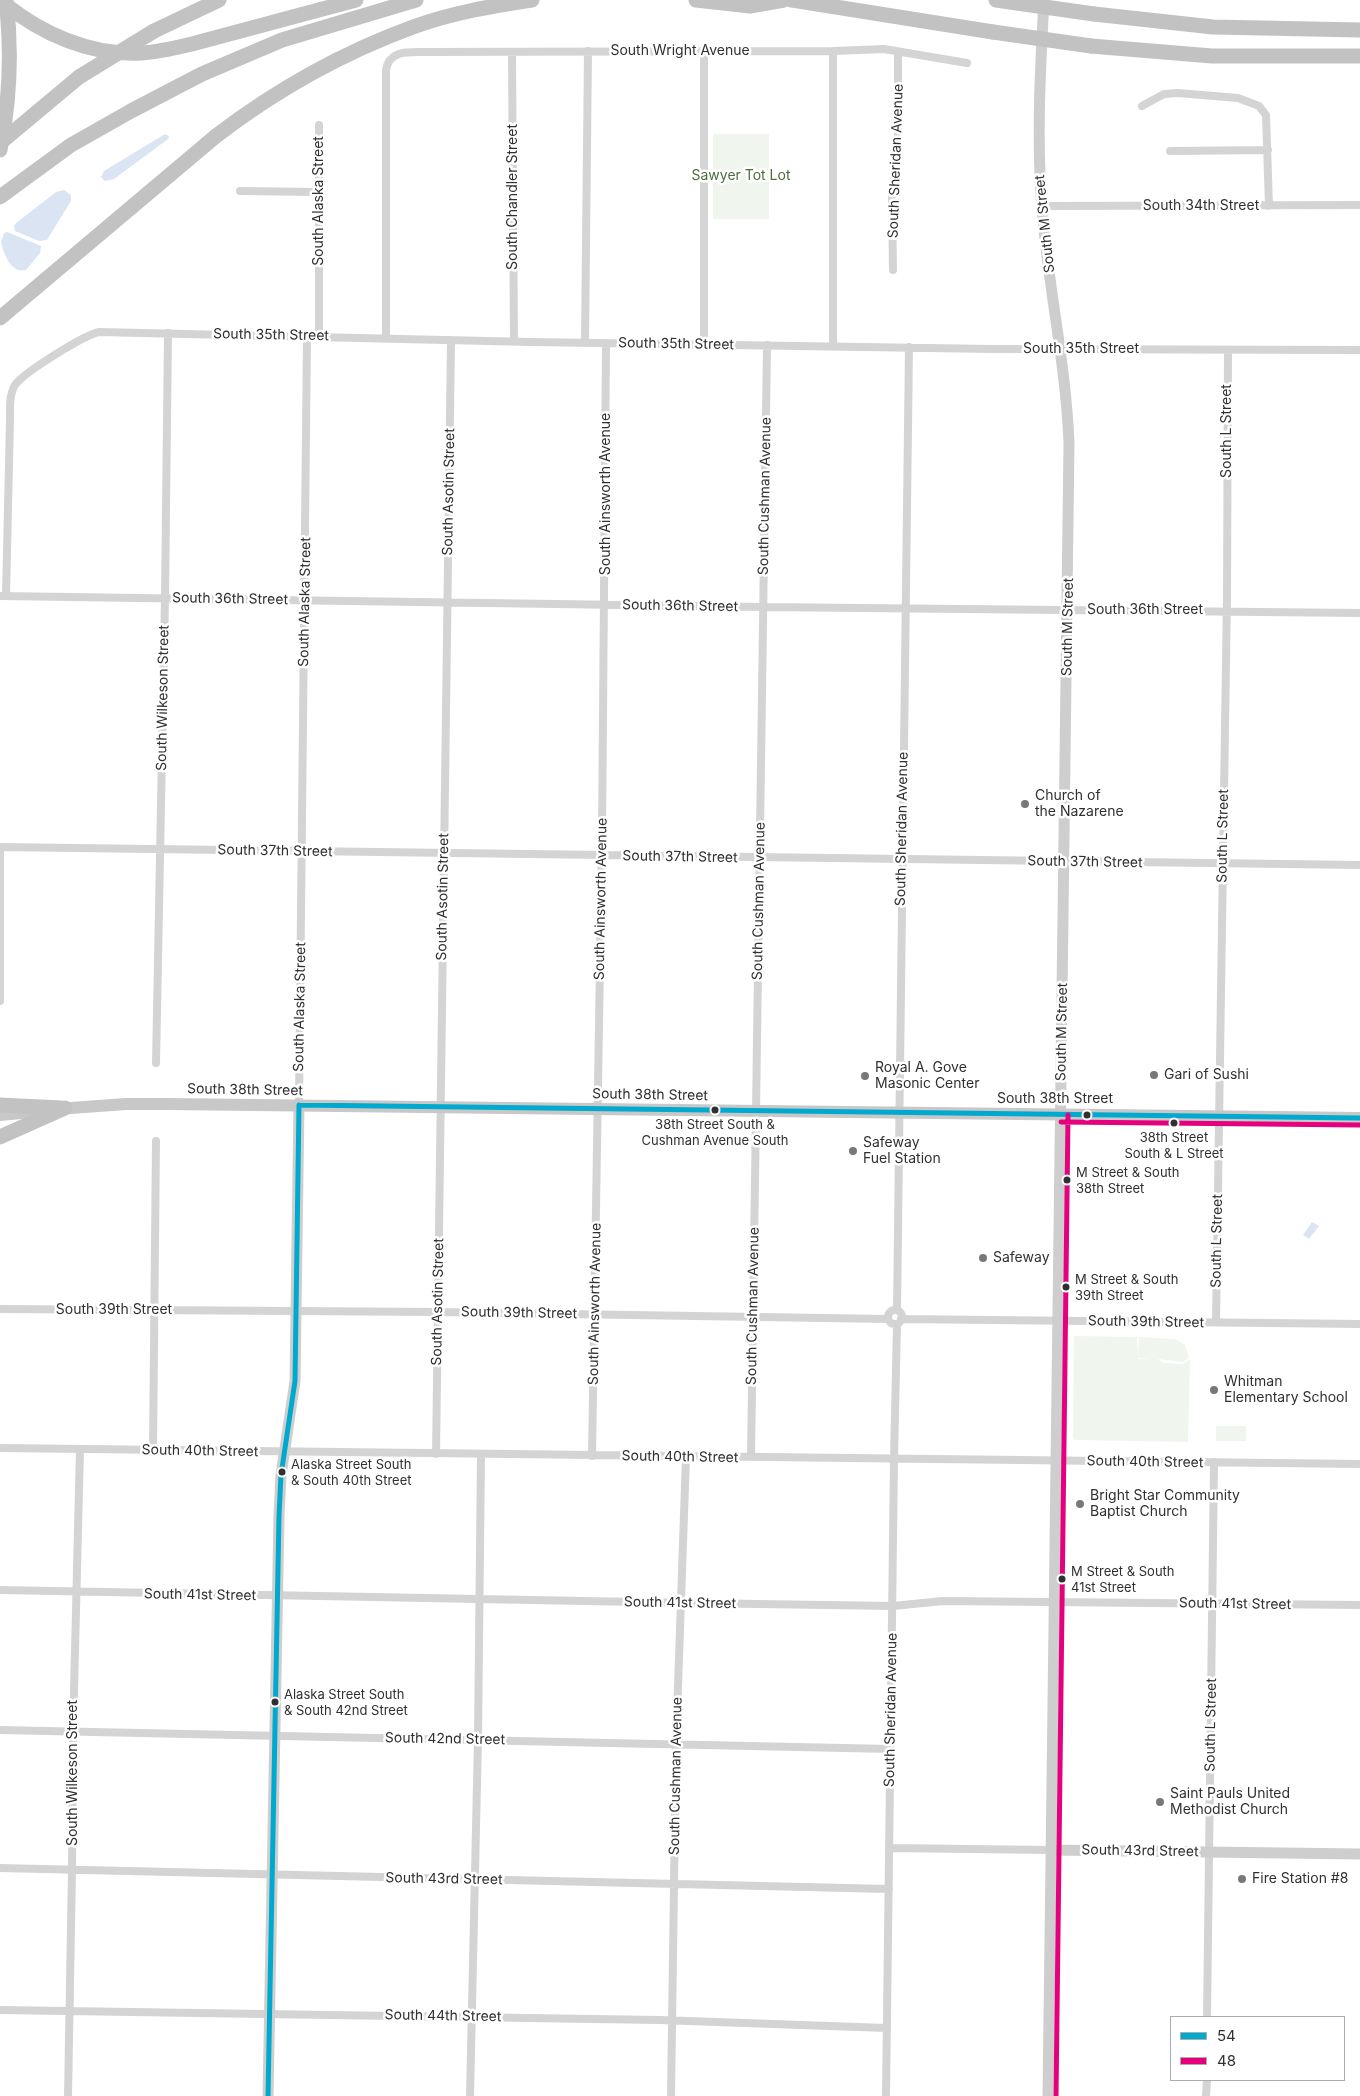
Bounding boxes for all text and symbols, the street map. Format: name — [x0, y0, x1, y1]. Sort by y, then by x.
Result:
street label: South Wright Avenue — [610, 43, 750, 59]
street label: South Sheridan Avenue — [885, 83, 907, 239]
street label: South Chandler Street — [505, 124, 521, 270]
street label: South Alaska Street — [311, 136, 327, 266]
park label: Sawyer Tot Lot — [691, 168, 791, 184]
street label: South M Street — [1031, 174, 1059, 274]
street label: South 34th Street — [1143, 198, 1259, 214]
street label: South 35th Street — [213, 326, 329, 344]
street label: South 35th Street — [618, 335, 734, 353]
street label: South 35th Street — [1023, 341, 1139, 357]
street label: South L Street — [1219, 384, 1235, 478]
street label: South Ainsworth Avenue — [598, 413, 614, 575]
street label: South Cushman Avenue — [755, 417, 775, 575]
street label: South Asotin Street — [439, 428, 459, 556]
street label: South Alaska Street — [295, 537, 315, 667]
street label: South M Street — [1059, 578, 1077, 676]
street label: South 36th Street — [172, 590, 288, 608]
street label: South 36th Street — [622, 597, 738, 615]
street label: South 36th Street — [1087, 602, 1203, 618]
street label: South Wilkeson Street — [153, 625, 173, 771]
street label: South Sheridan Avenue — [892, 752, 912, 906]
place label: Church of the Nazarene — [1035, 788, 1124, 820]
street label: South L Street — [1214, 789, 1232, 883]
marker: Church of the Nazarene — [1019, 798, 1031, 810]
street label: South Ainsworth Avenue — [591, 818, 611, 980]
street label: South Cushman Avenue — [749, 822, 769, 980]
street label: South Asotin Street — [433, 833, 453, 961]
street label: South 37th Street — [217, 842, 333, 860]
street label: South 37th Street — [622, 848, 738, 866]
street label: South 37th Street — [1027, 853, 1143, 871]
street label: South Alaska Street — [290, 942, 310, 1072]
street label: South M Street — [1053, 983, 1071, 1081]
place label: Royal A. Gove Masonic Center — [875, 1060, 979, 1092]
place label: Gari of Sushi — [1164, 1067, 1249, 1083]
marker: Gari of Sushi — [1148, 1069, 1160, 1081]
marker: Royal A. Gove Masonic Center — [859, 1070, 871, 1082]
street label: South 38th Street — [187, 1081, 303, 1099]
street label: South 38th Street — [592, 1086, 708, 1104]
street label: South 38th Street — [997, 1091, 1113, 1107]
marker: 38th Street South & Cushman Avenue South — [710, 1105, 720, 1115]
unlabelled marker — [1082, 1110, 1092, 1120]
place label: 38th Street South & Cushman Avenue South — [642, 1117, 788, 1148]
marker: 38th Street South & L Street — [1169, 1118, 1179, 1128]
place label: 38th Street South & L Street — [1124, 1130, 1224, 1161]
place label: Safeway Fuel Station — [863, 1135, 941, 1168]
marker: Safeway Fuel Station — [847, 1145, 859, 1157]
place label: M Street & South 38th Street — [1076, 1165, 1180, 1196]
marker: M Street & South 38th Street — [1062, 1175, 1072, 1185]
street label: South L Street — [1208, 1194, 1226, 1288]
street label: South Ainsworth Avenue — [585, 1223, 605, 1385]
street label: South Cushman Avenue — [743, 1227, 763, 1385]
street label: South Asotin Street — [428, 1238, 448, 1366]
place label: Safeway — [993, 1250, 1050, 1266]
marker: Safeway — [977, 1252, 989, 1264]
place label: M Street & South 39th Street — [1075, 1272, 1179, 1303]
marker: M Street & South 39th Street — [1061, 1282, 1071, 1292]
street label: South 39th Street — [56, 1302, 172, 1318]
street label: South 39th Street — [461, 1304, 577, 1322]
street label: South 39th Street — [1088, 1313, 1204, 1331]
place label: Whitman Elementary School — [1224, 1374, 1348, 1406]
marker: Whitman Elementary School — [1208, 1384, 1220, 1396]
street label: South 40th Street — [141, 1442, 259, 1460]
street label: South 40th Street — [621, 1448, 739, 1466]
street label: South 40th Street — [1086, 1453, 1204, 1471]
place label: Alaska Street South & South 40th Street — [291, 1457, 412, 1488]
marker: Alaska Street South & South 40th Street — [277, 1467, 287, 1477]
place label: Bright Star Community Baptist Church — [1090, 1488, 1240, 1520]
marker: Bright Star Community Baptist Church — [1074, 1498, 1086, 1510]
place label: M Street & South 41st Street — [1071, 1564, 1175, 1595]
marker: M Street & South 41st Street — [1057, 1574, 1067, 1584]
street label: South 41st Street — [144, 1586, 256, 1604]
street label: South 41st Street — [624, 1594, 736, 1612]
street label: South 41st Street — [1179, 1595, 1291, 1613]
street label: South Sheridan Avenue — [881, 1633, 901, 1787]
street label: South L Street — [1202, 1678, 1220, 1772]
place label: Alaska Street South & South 42nd Street — [284, 1687, 408, 1718]
marker: Alaska Street South & South 42nd Street — [270, 1697, 280, 1707]
street label: South Cushman Avenue — [666, 1697, 686, 1855]
street label: South Wilkeson Street — [65, 1700, 81, 1846]
street label: South 42nd Street — [385, 1730, 505, 1748]
place label: Saint Pauls United Methodist Church — [1170, 1786, 1290, 1818]
marker: Saint Pauls United Methodist Church — [1154, 1796, 1166, 1808]
street label: South 43rd Street — [1081, 1842, 1199, 1860]
street label: South 43rd Street — [385, 1870, 503, 1888]
place label: Fire Station #8 — [1252, 1871, 1348, 1887]
marker: Fire Station #8 — [1236, 1873, 1248, 1885]
street label: South 44th Street — [384, 2007, 502, 2025]
legend — [1170, 2016, 1345, 2081]
text: 54 — [1217, 2026, 1236, 2045]
text: 48 — [1217, 2051, 1236, 2070]

